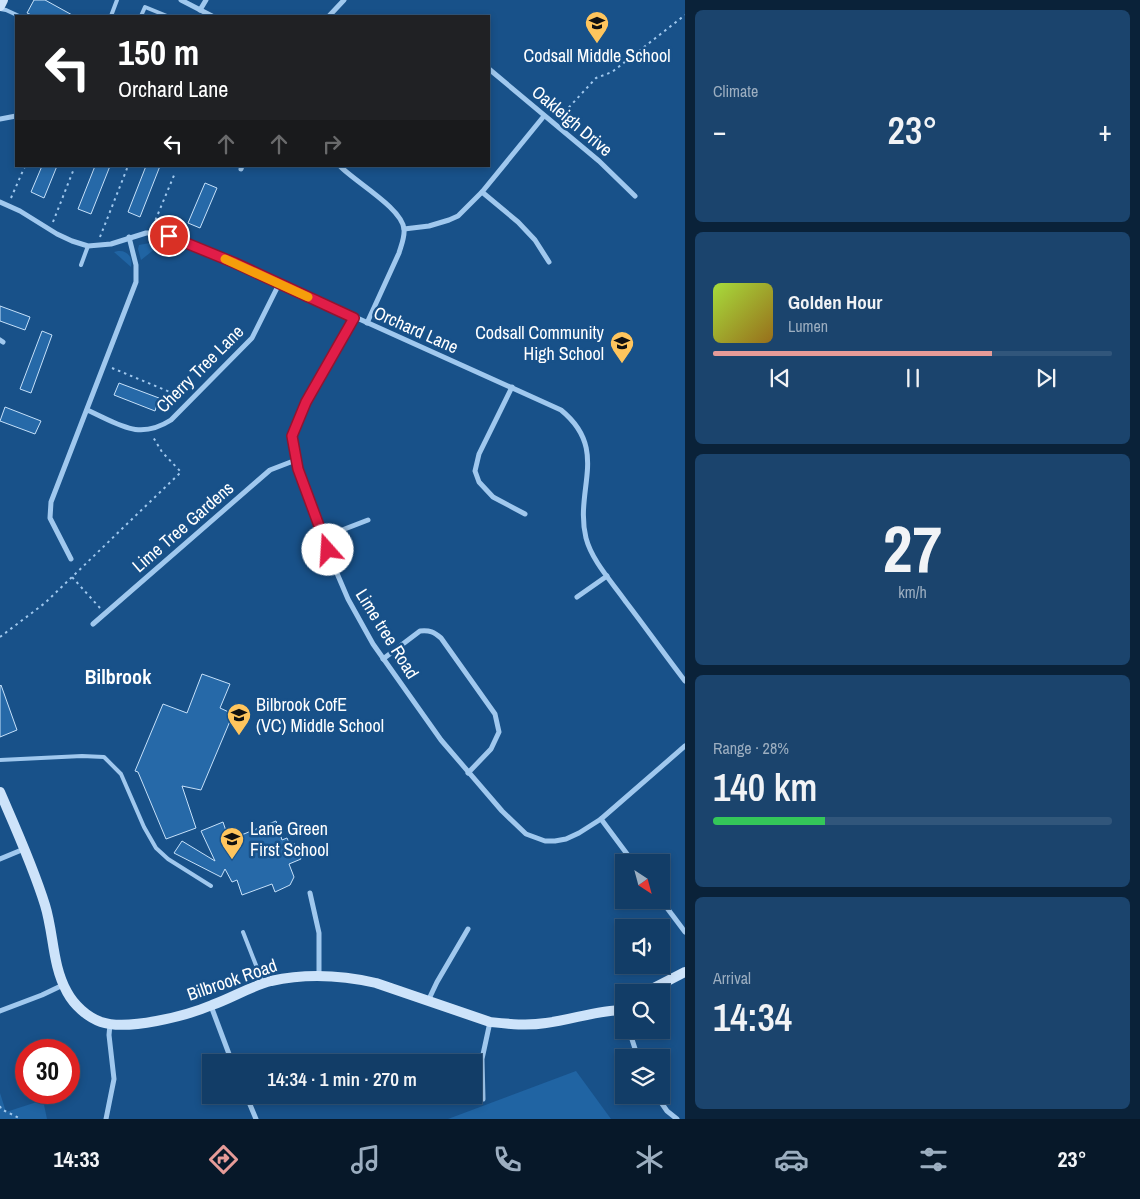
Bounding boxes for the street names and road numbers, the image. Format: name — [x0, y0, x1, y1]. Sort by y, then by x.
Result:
street label: Oakleigh Drive — [527, 79, 618, 162]
street label: Orchard Lane — [370, 300, 463, 359]
street label: Cherry Tree Lane — [150, 319, 249, 418]
street label: Lime Tree Gardens — [126, 475, 239, 578]
street label: Lime tree Road — [350, 584, 425, 684]
street label: Bilbrook Road — [184, 952, 280, 1007]

